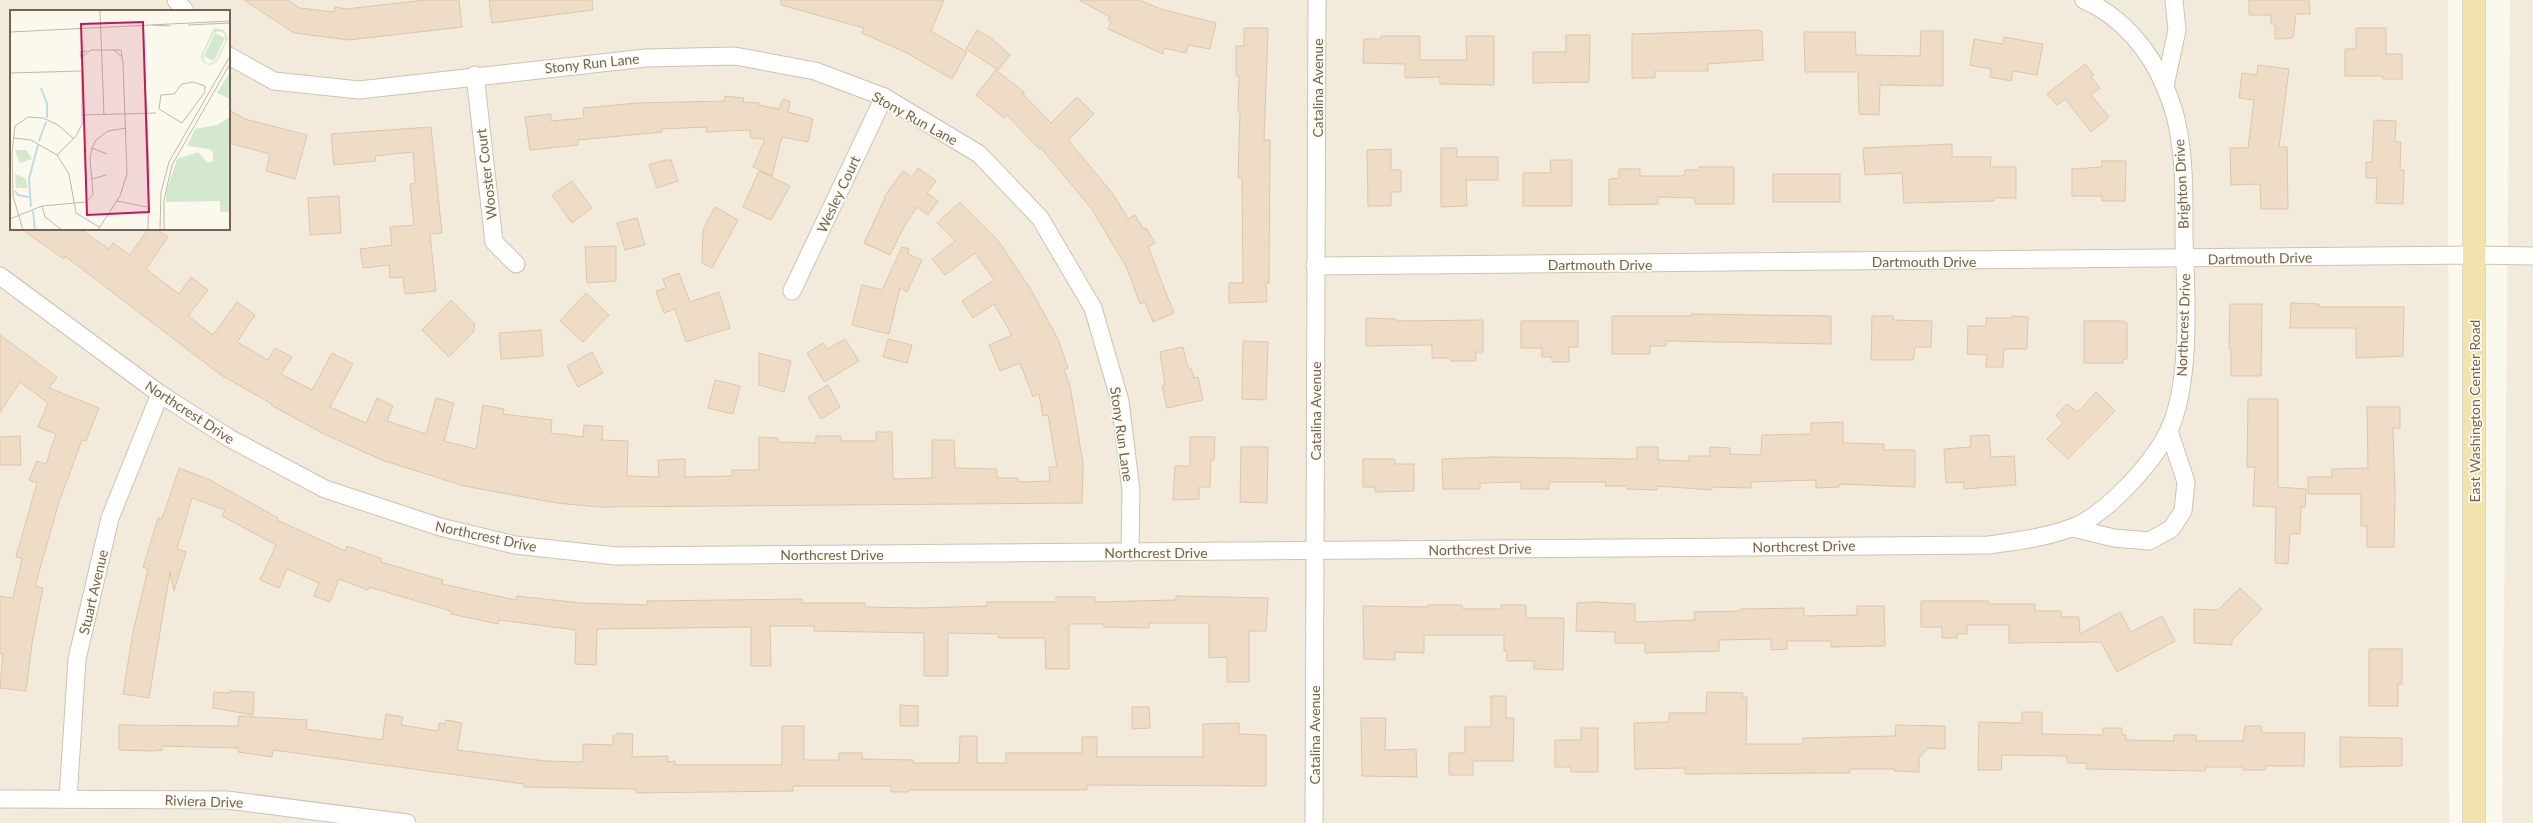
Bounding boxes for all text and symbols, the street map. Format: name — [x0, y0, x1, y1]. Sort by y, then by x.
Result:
inset map — [10, 10, 230, 230]
street label: Catalina Avenue — [1309, 38, 1326, 138]
street label: Stony Run Lane — [544, 50, 640, 76]
street label: Stony Run Lane — [869, 87, 961, 149]
street label: Wooster Court — [472, 128, 500, 220]
street label: Brighton Drive — [2170, 139, 2192, 229]
street label: Wesley Court — [813, 153, 863, 235]
street label: Dartmouth Drive — [2208, 249, 2312, 267]
street label: Dartmouth Drive — [1872, 253, 1976, 270]
street label: Dartmouth Drive — [1548, 256, 1652, 273]
street label: Northcrest Drive — [2173, 273, 2193, 377]
street label: East Washington Center Road — [2466, 320, 2483, 502]
street label: Catalina Avenue — [1307, 361, 1324, 461]
street label: Northcrest Drive — [142, 377, 238, 447]
street label: Stony Run Lane — [1107, 386, 1137, 482]
street label: Northcrest Drive — [434, 517, 538, 555]
street label: Northcrest Drive — [1752, 537, 1856, 555]
street label: Northcrest Drive — [1428, 540, 1532, 558]
street label: Northcrest Drive — [1104, 544, 1208, 561]
street label: Northcrest Drive — [780, 546, 884, 563]
street label: Stuart Avenue — [75, 548, 111, 636]
street label: Catalina Avenue — [1306, 685, 1323, 785]
street label: Riviera Drive — [164, 791, 244, 811]

